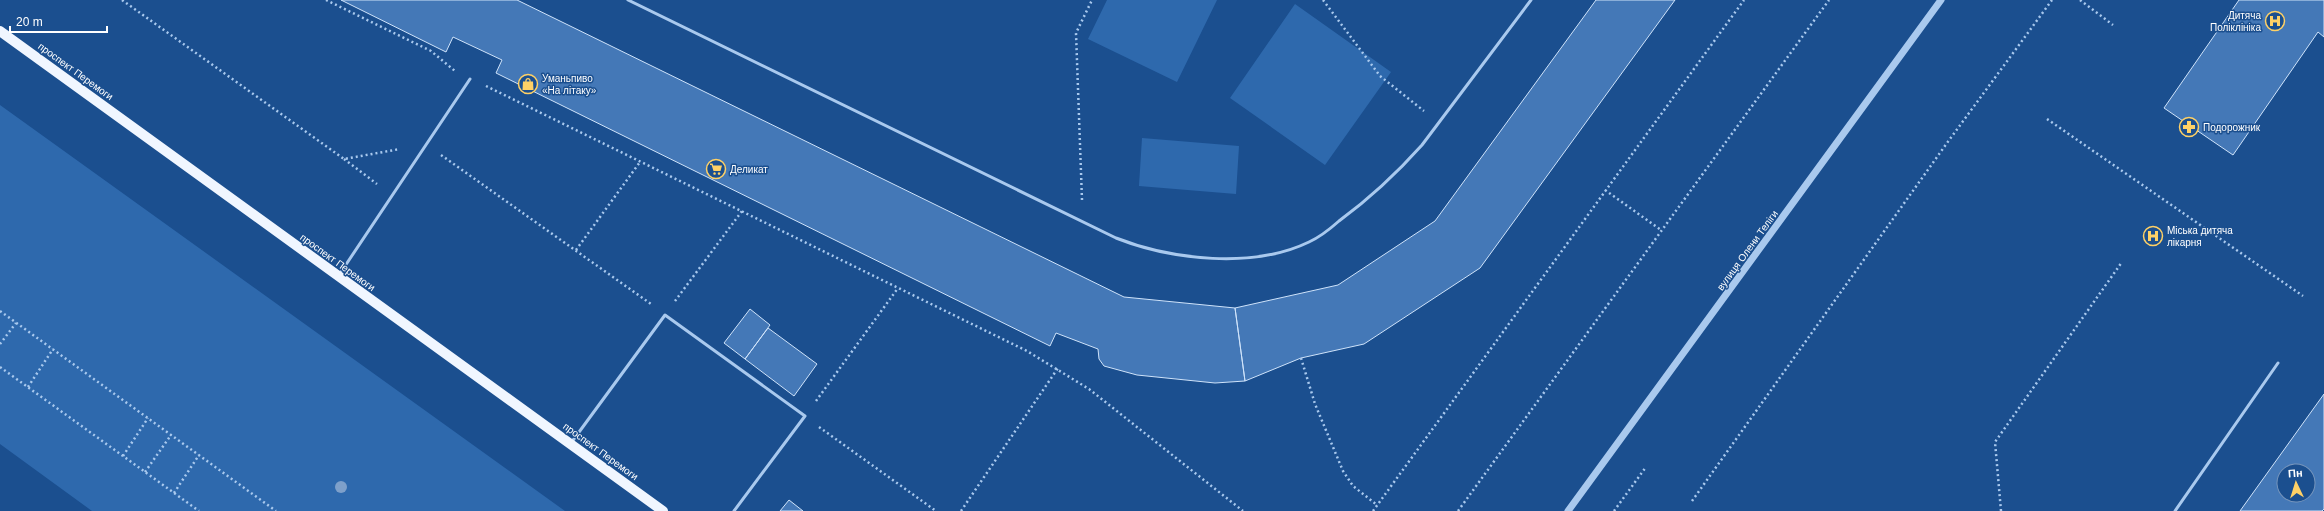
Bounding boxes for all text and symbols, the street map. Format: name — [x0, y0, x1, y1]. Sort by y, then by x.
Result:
scale bar — [10, 8, 107, 34]
place label: Дитяча Поліклініка — [2210, 10, 2261, 33]
hospital icon: Дитяча Поліклініка — [2264, 10, 2286, 32]
text: 20 m — [16, 15, 43, 29]
street label: проспект Перемоги — [36, 41, 115, 102]
shop icon: Уманьпиво «На літаку» — [517, 73, 539, 95]
place label: Уманьпиво «На літаку» — [542, 73, 597, 96]
pharmacy icon: Подорожник — [2178, 116, 2200, 138]
place label: Подорожник — [2203, 122, 2261, 133]
supermarket icon: Деликат — [705, 158, 727, 180]
place label: Деликат — [730, 164, 768, 175]
street label: вулиця Олени Теліги — [1715, 208, 1780, 292]
hospital icon: Міська дитяча лікарня — [2142, 225, 2164, 247]
place label: Міська дитяча лікарня — [2167, 225, 2233, 248]
street label: проспект Перемоги — [298, 232, 377, 293]
street label: проспект Перемоги — [561, 421, 640, 482]
north arrow — [2276, 463, 2316, 503]
text: Пн — [2288, 467, 2303, 480]

